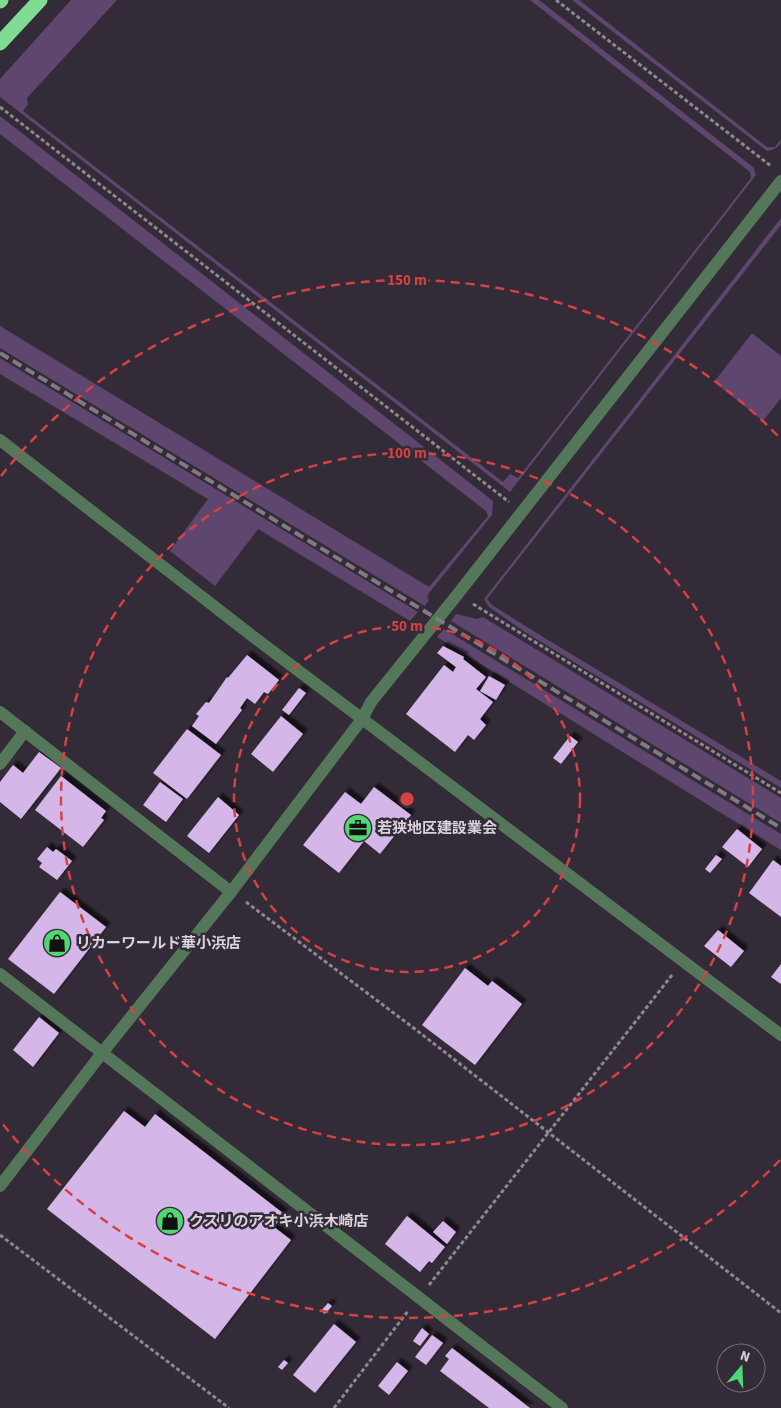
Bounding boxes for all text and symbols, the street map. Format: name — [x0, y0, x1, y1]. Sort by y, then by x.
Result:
text: 150 m — [387, 270, 427, 291]
text: 100 m — [387, 443, 427, 464]
text: 50 m — [391, 616, 423, 637]
centre of rings — [398, 790, 416, 808]
office icon: 若狭地区建設業会 — [343, 813, 373, 843]
place label: 若狭地区建設業会 — [377, 818, 497, 839]
shop icon: リカーワールド華小浜店 — [42, 928, 72, 958]
place label: リカーワールド華小浜店 — [76, 933, 241, 954]
shop icon: クスリのアオキ小浜木崎店 — [155, 1206, 185, 1236]
place label: クスリのアオキ小浜木崎店 — [189, 1211, 369, 1232]
north arrow — [716, 1343, 766, 1393]
text: N — [737, 1346, 753, 1368]

